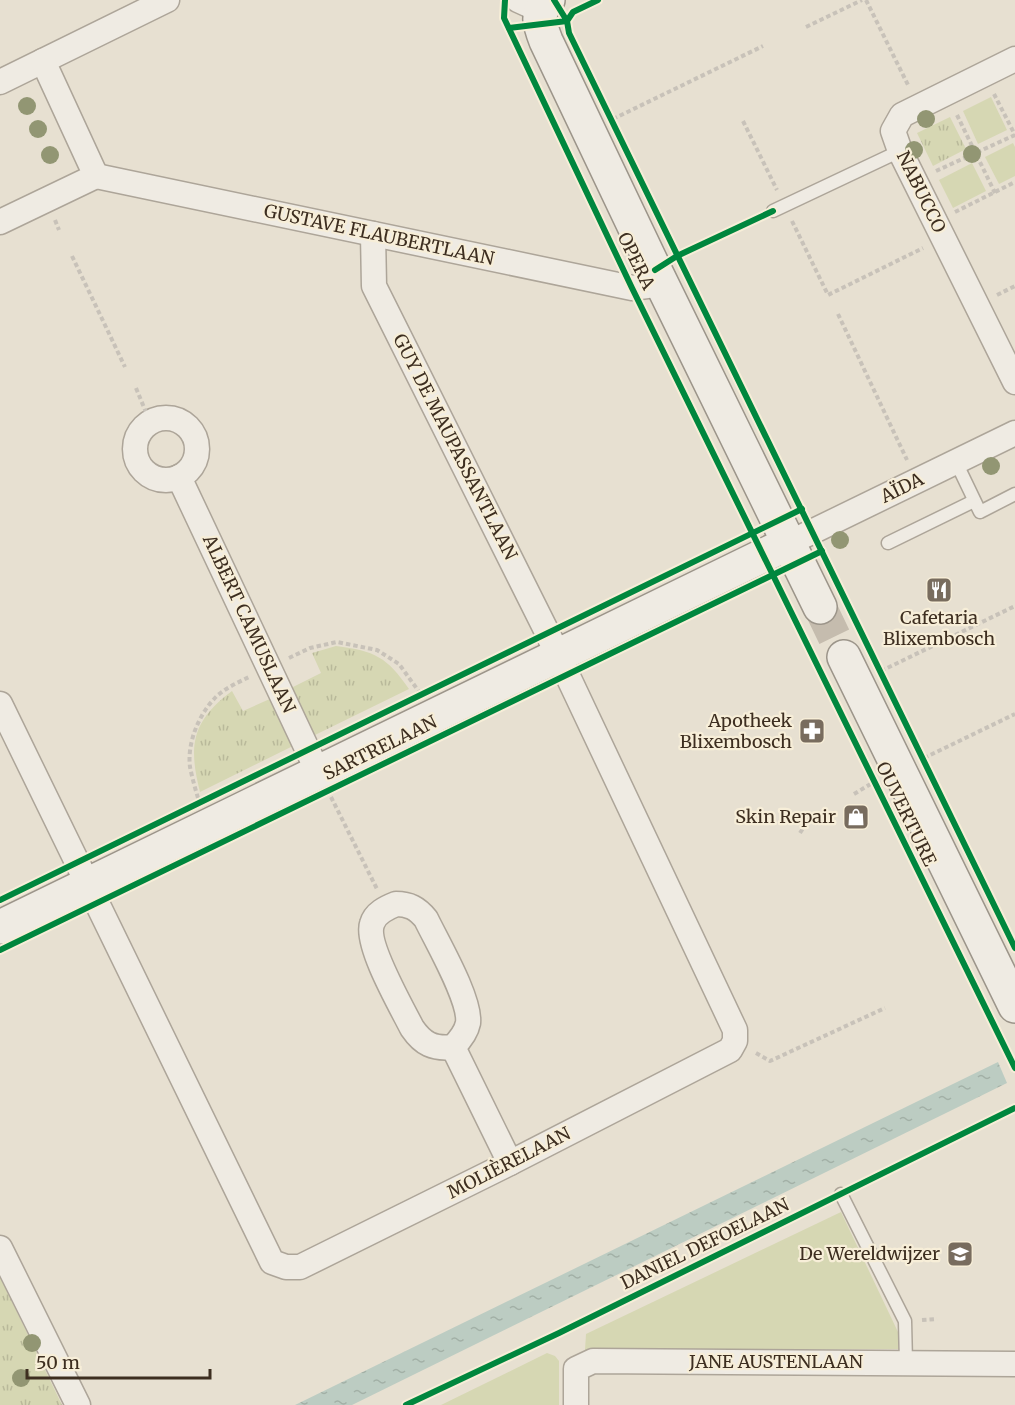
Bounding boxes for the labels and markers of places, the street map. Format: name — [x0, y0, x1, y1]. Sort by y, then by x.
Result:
restaurant icon: Cafetaria Blixembosch — [924, 575, 954, 605]
place label: Cafetaria Blixembosch — [883, 606, 995, 650]
place label: Apotheek Blixembosch — [680, 709, 793, 753]
pharmacy icon: Apotheek Blixembosch — [797, 716, 827, 746]
shop icon: Skin Repair — [841, 802, 871, 832]
place label: Skin Repair — [735, 805, 836, 828]
school or university icon: De Wereldwijzer — [945, 1239, 975, 1269]
place label: De Wereldwijzer — [799, 1242, 940, 1265]

